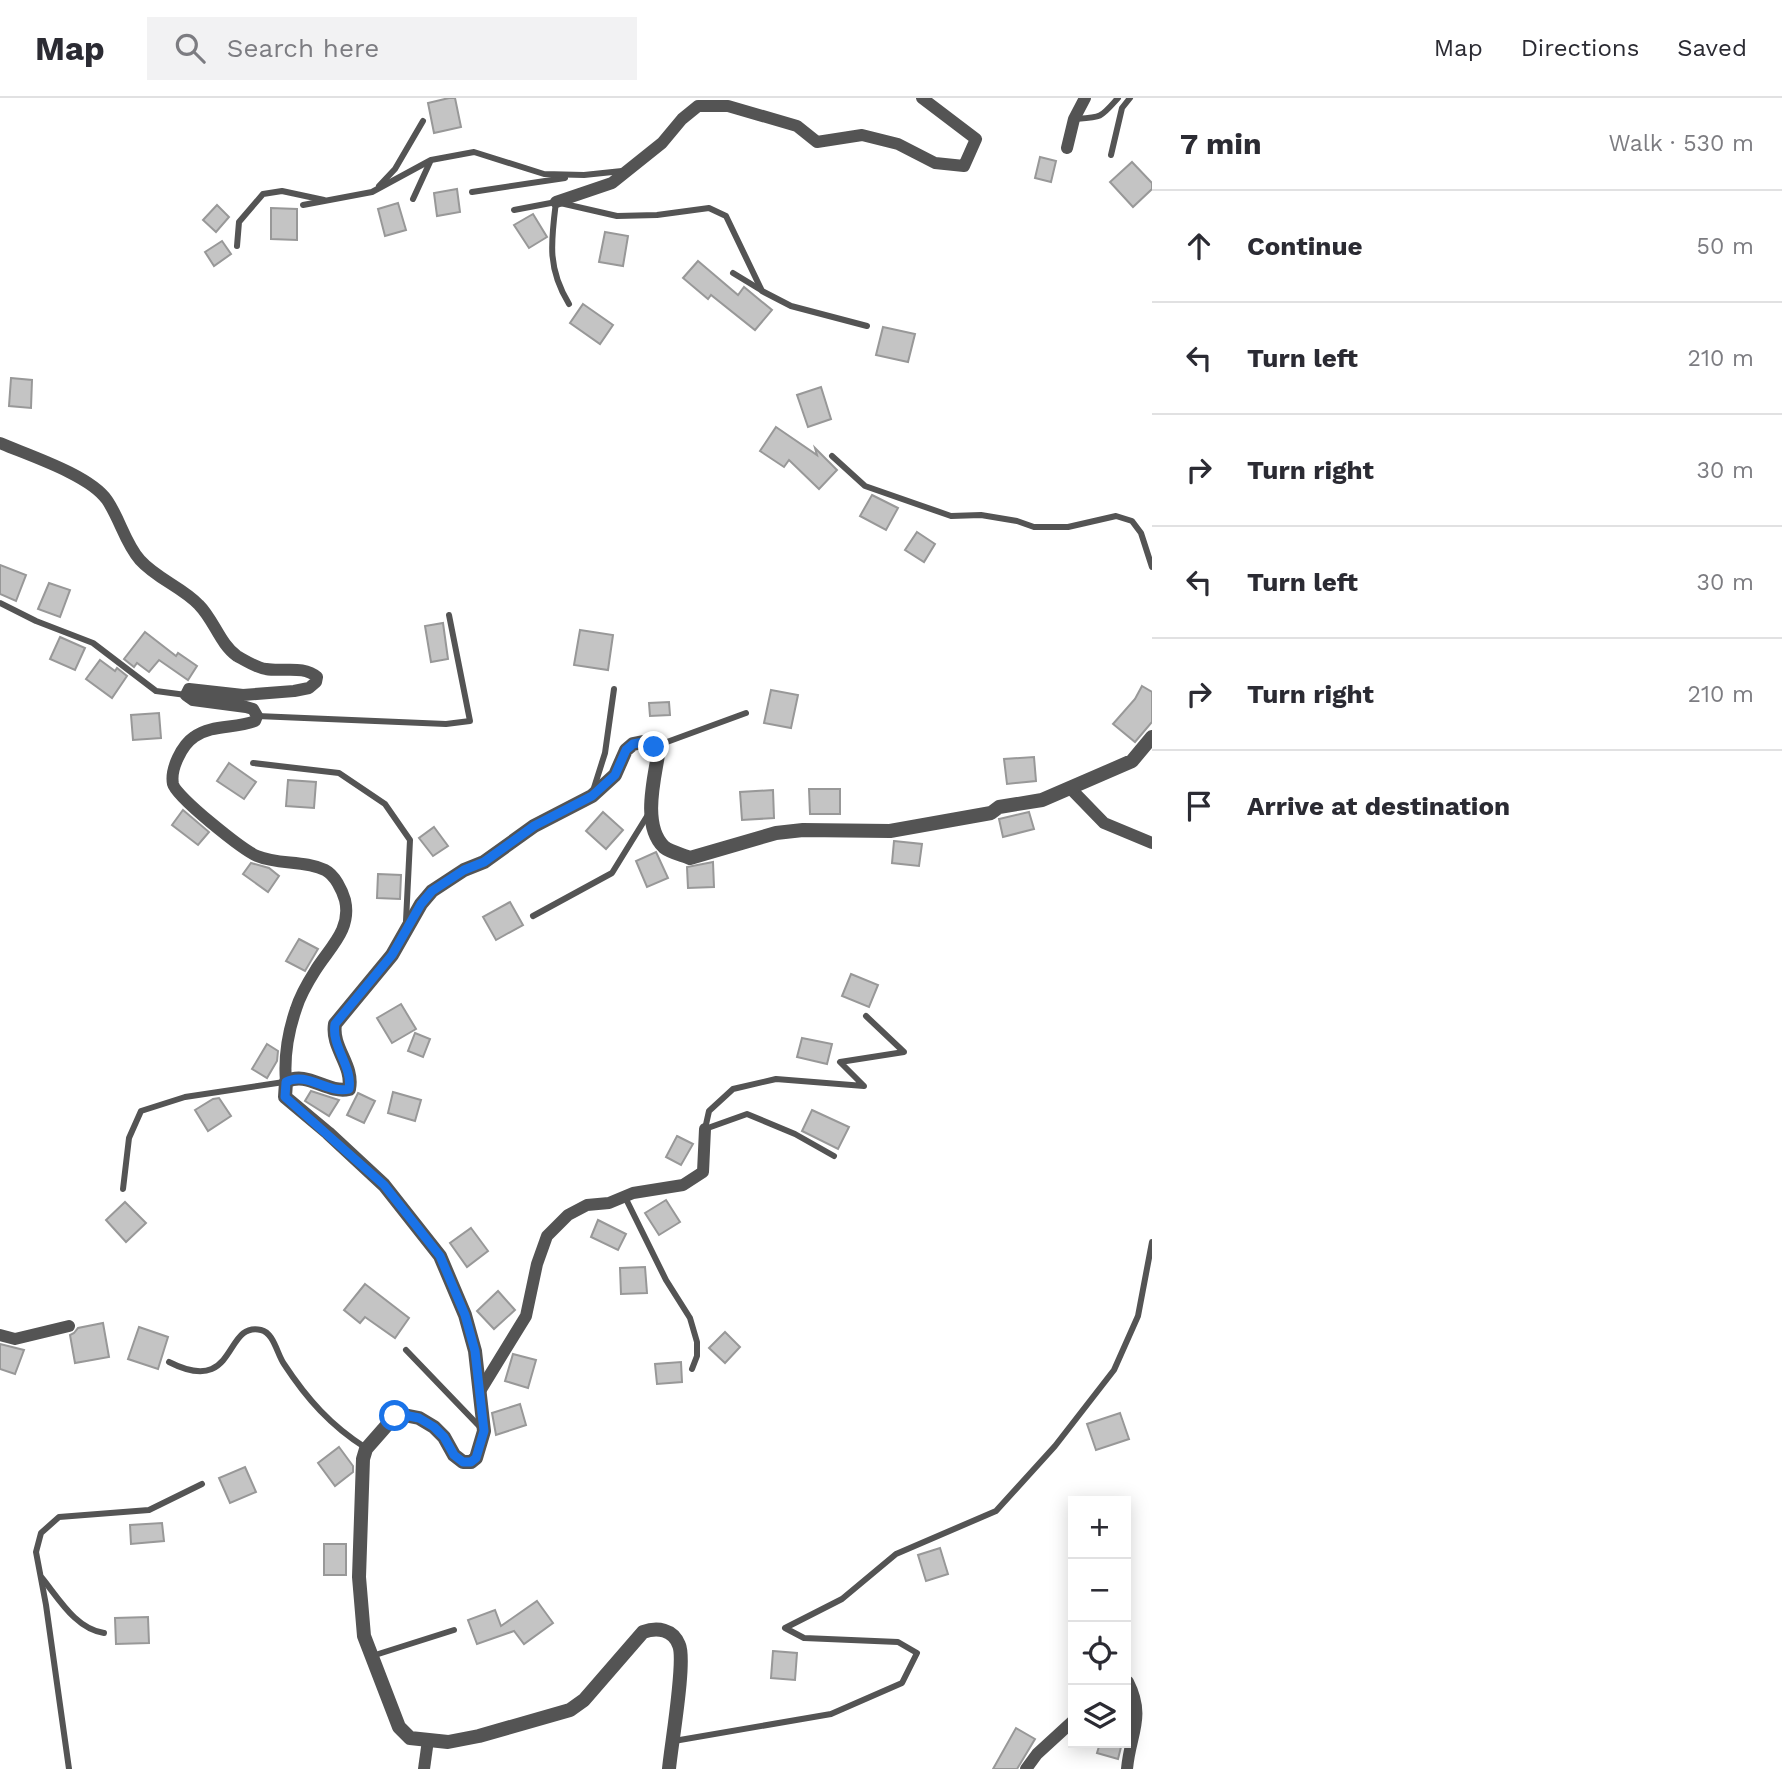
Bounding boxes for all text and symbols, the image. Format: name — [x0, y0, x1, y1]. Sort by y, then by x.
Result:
search box — [147, 17, 637, 80]
text: Map — [35, 29, 105, 68]
icon: search — [171, 29, 209, 67]
text: Search here — [227, 33, 379, 63]
text: Map — [1434, 34, 1483, 62]
text: Directions — [1521, 34, 1639, 62]
text: Saved — [1677, 34, 1747, 62]
text: 7 min — [1180, 126, 1262, 161]
text: Walk · 530 m — [1608, 130, 1754, 157]
icon: ahead — [1180, 227, 1218, 265]
text: Continue — [1247, 231, 1363, 261]
text: 50 m — [1697, 233, 1754, 260]
icon: left — [1180, 339, 1218, 377]
text: Turn left — [1247, 343, 1358, 373]
text: 210 m — [1688, 345, 1754, 372]
icon: right — [1180, 451, 1218, 489]
text: Turn right — [1247, 455, 1374, 485]
text: 30 m — [1697, 457, 1754, 484]
icon: left — [1180, 563, 1218, 601]
text: Turn left — [1247, 567, 1358, 597]
text: 30 m — [1697, 569, 1754, 596]
icon: right — [1180, 675, 1218, 713]
text: Turn right — [1247, 679, 1374, 709]
text: 210 m — [1688, 681, 1754, 708]
route end — [638, 731, 669, 762]
icon: arrive — [1180, 787, 1218, 825]
text: Arrive at destination — [1247, 791, 1510, 821]
route start — [379, 1400, 410, 1431]
map controls — [1068, 1496, 1131, 1748]
button: + — [1068, 1496, 1131, 1559]
button: − — [1068, 1559, 1131, 1622]
button: locate — [1068, 1622, 1131, 1685]
button: layers — [1068, 1685, 1131, 1748]

